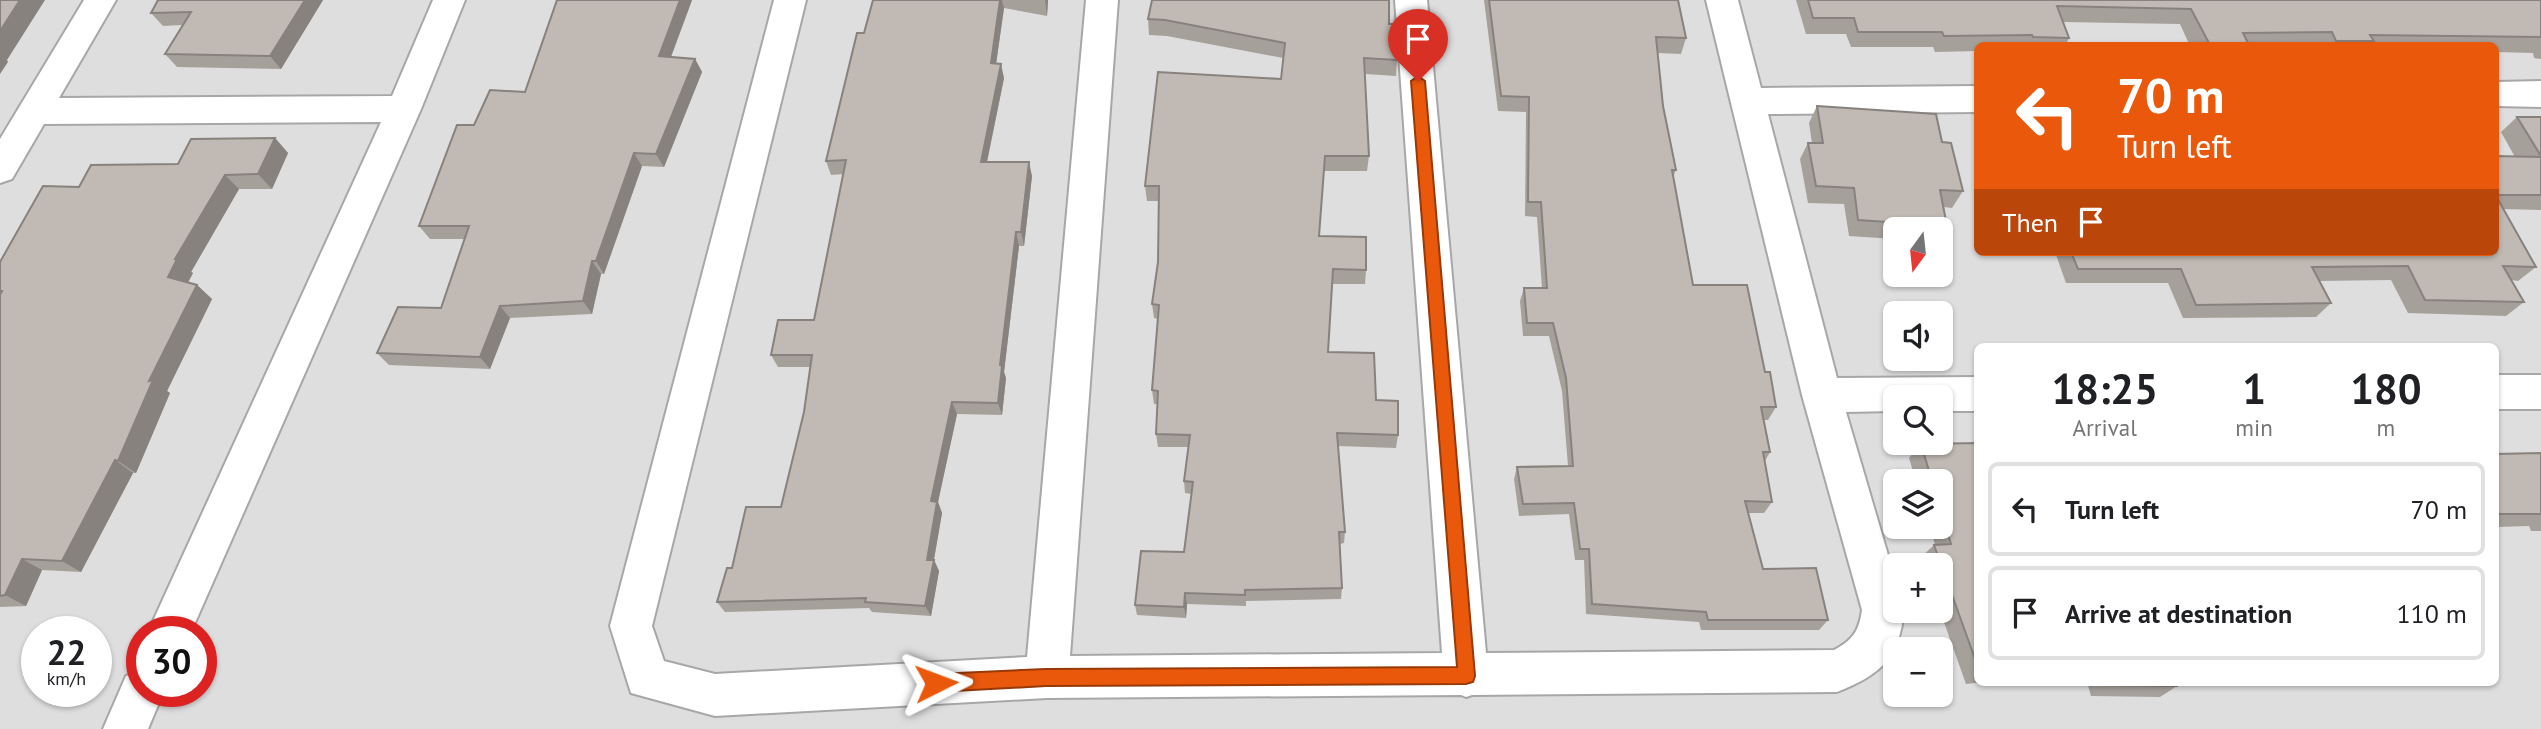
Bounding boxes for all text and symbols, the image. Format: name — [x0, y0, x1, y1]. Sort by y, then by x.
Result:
pin — [1388, 9, 1448, 81]
icon: arrive — [1399, 20, 1437, 58]
text: 70 m — [2117, 63, 2224, 127]
icon: left — [2002, 70, 2093, 161]
text: Turn left — [2117, 125, 2232, 167]
icon: arrive — [2072, 203, 2110, 241]
text: Then — [2002, 206, 2058, 239]
north arrow — [1883, 217, 1953, 287]
map controls — [1883, 217, 1953, 707]
button: sound — [1883, 301, 1953, 371]
text: 18:25 — [2051, 361, 2158, 416]
text: 1 — [2242, 361, 2266, 416]
text: 180 — [2350, 361, 2422, 416]
button: search — [1883, 385, 1953, 455]
text: Arrival — [2072, 413, 2137, 442]
text: min — [2235, 413, 2273, 442]
text: m — [2377, 413, 2395, 442]
button: layers — [1883, 469, 1953, 539]
icon: left — [2006, 490, 2044, 528]
text: Turn left — [2065, 493, 2159, 526]
text: 70 m — [2411, 493, 2467, 526]
button: + — [1883, 553, 1953, 623]
icon: arrive — [2006, 594, 2044, 632]
text: Arrive at destination — [2065, 597, 2292, 630]
text: 110 m — [2396, 597, 2467, 630]
speed limit sign: 30 — [126, 616, 217, 707]
text: 22 — [47, 629, 86, 675]
button: − — [1883, 637, 1953, 707]
position arrow — [899, 646, 973, 720]
text: km/h — [47, 667, 86, 690]

